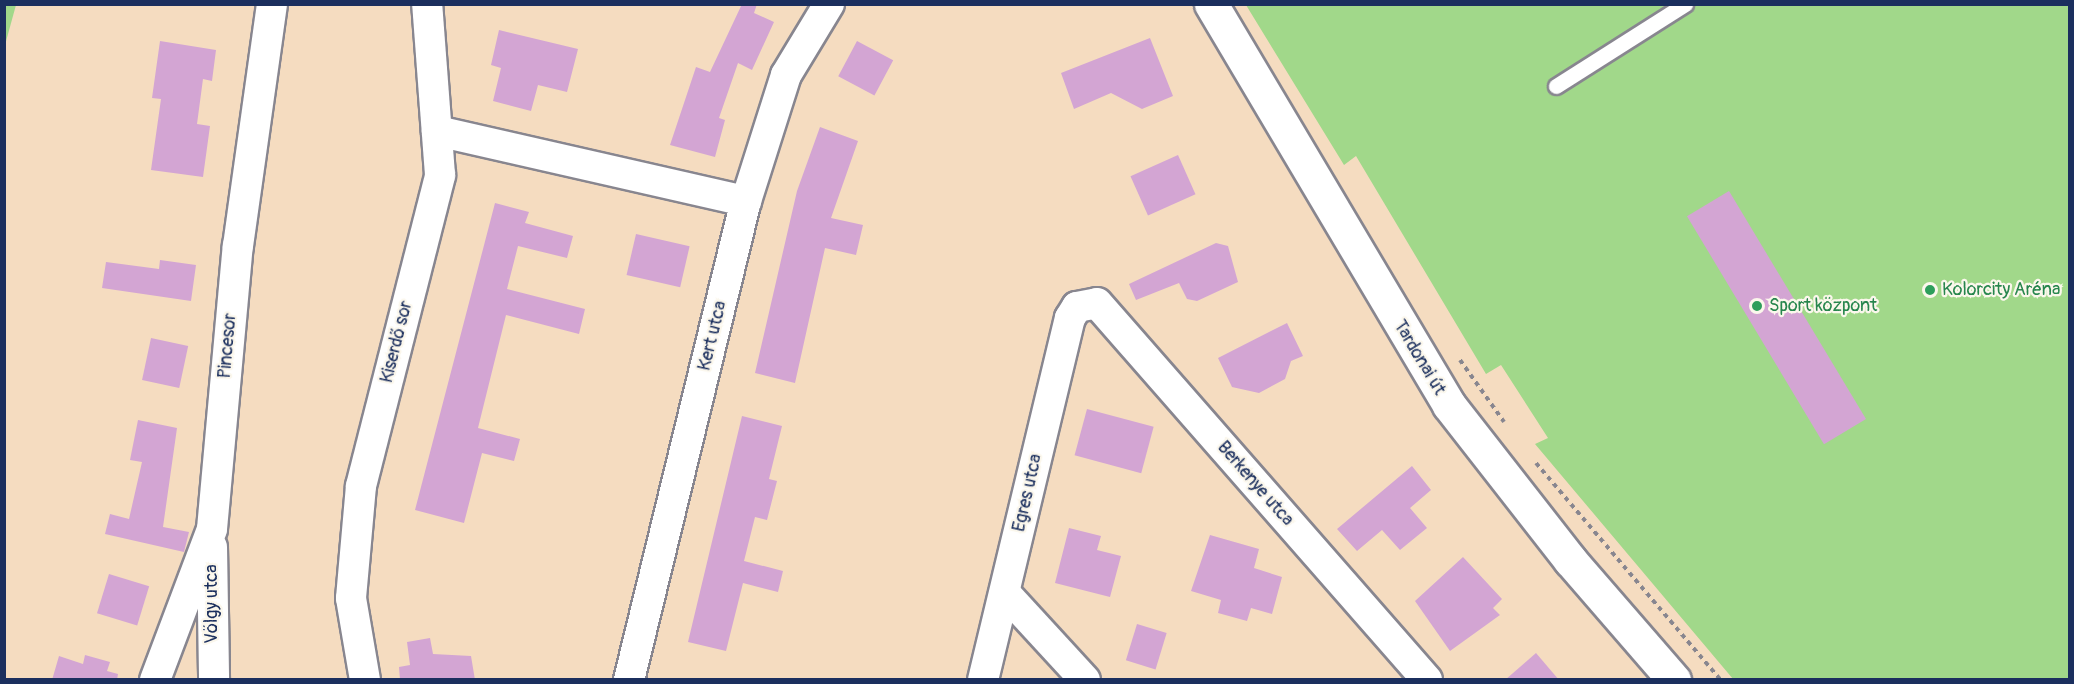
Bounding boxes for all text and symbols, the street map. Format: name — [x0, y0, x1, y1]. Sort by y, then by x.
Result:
place label: Kolorcity Aréna — [1942, 279, 2060, 301]
marker: Kolorcity Aréna — [1923, 283, 1937, 297]
place label: Sport központ — [1769, 295, 1877, 317]
street label: Kiserdő sor — [376, 299, 418, 385]
street label: Kert utca — [694, 299, 732, 373]
marker: Sport központ — [1750, 299, 1764, 313]
street label: Pincesor — [214, 313, 242, 379]
street label: Tardonai út — [1388, 317, 1450, 399]
street label: Berkenye utca — [1212, 437, 1298, 531]
street label: Egres utca — [1009, 452, 1047, 534]
street label: Völgy utca — [201, 564, 223, 644]

